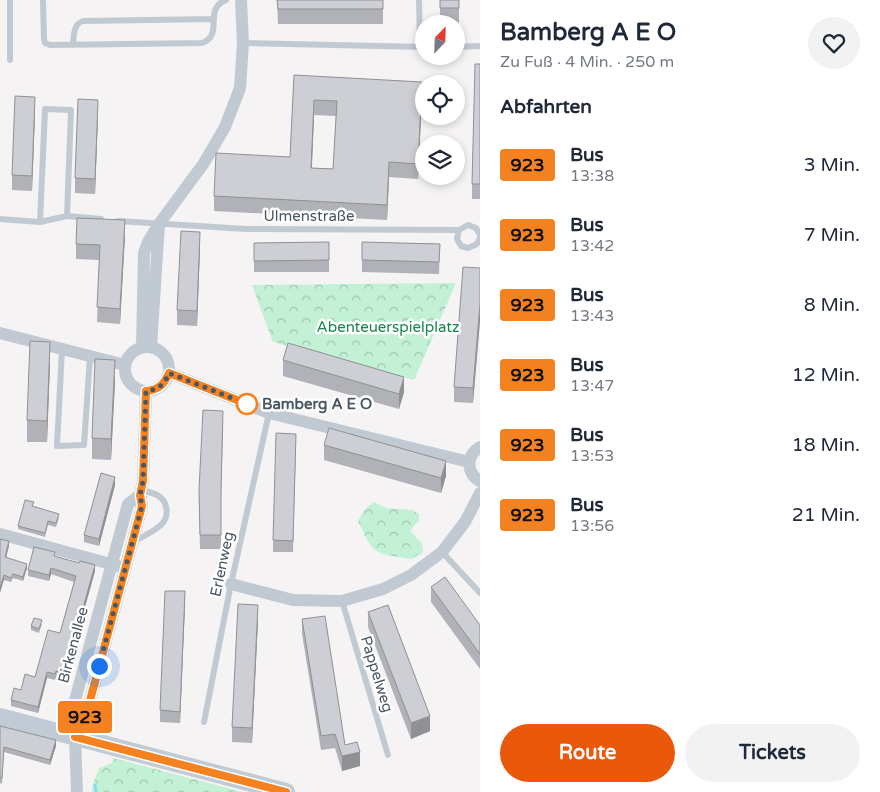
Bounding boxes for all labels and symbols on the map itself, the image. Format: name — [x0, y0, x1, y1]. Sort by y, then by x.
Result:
north arrow — [415, 15, 465, 65]
street label: Ulmenstraße — [264, 207, 354, 225]
park label: Abenteuerspielplatz — [317, 318, 459, 336]
marker: Bamberg A E O — [236, 393, 258, 415]
place label: Bamberg A E O — [262, 395, 372, 414]
street label: Erlenweg — [206, 530, 238, 598]
street label: Birkenallee — [54, 605, 92, 685]
street label: Pappelweg — [357, 634, 397, 714]
your location — [87, 654, 112, 679]
line badge: 923 — [56, 701, 114, 733]

